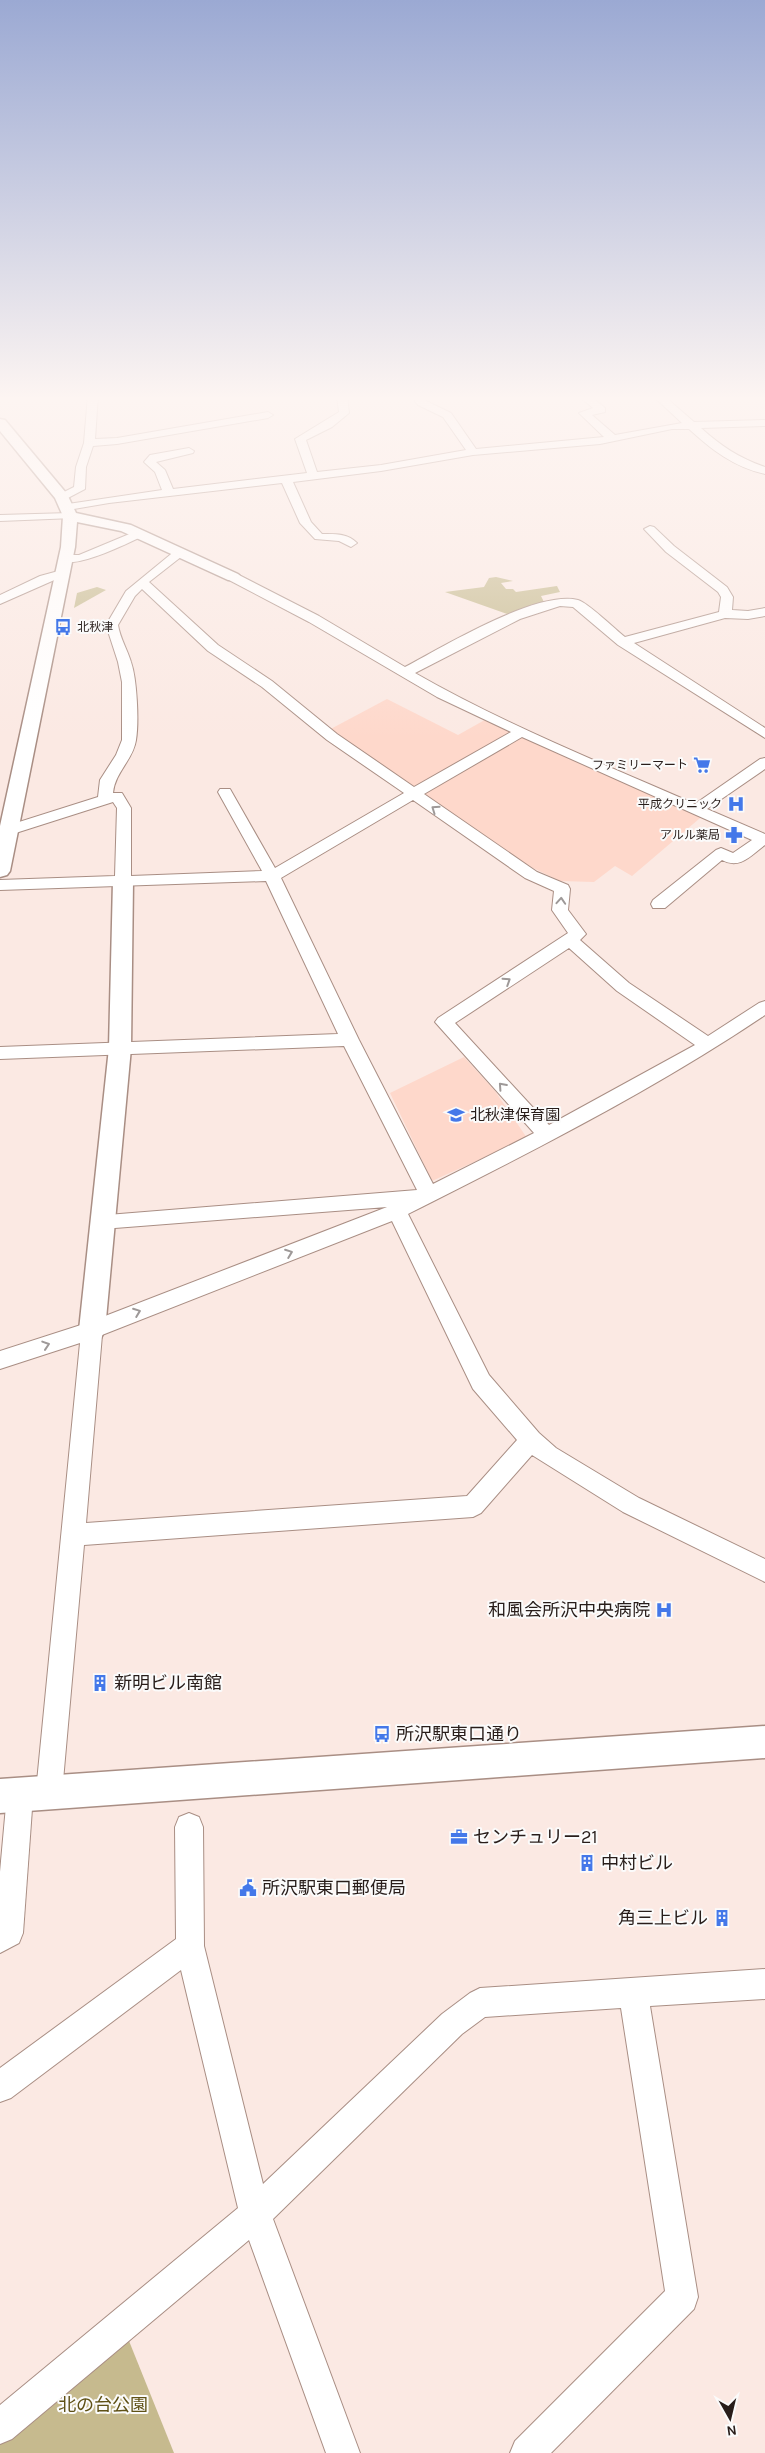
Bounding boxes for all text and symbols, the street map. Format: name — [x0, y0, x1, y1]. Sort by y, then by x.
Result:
bus stop icon: 北秋津 — [53, 617, 73, 637]
place label: 北秋津 — [77, 620, 113, 634]
supermarket icon: ファミリーマート — [692, 755, 712, 775]
place label: ファミリーマート — [592, 758, 688, 772]
hospital icon: 平成クリニック — [726, 794, 746, 814]
place label: 平成クリニック — [638, 797, 722, 811]
one-way arrow — [432, 806, 441, 815]
pharmacy icon: アルル薬局 — [724, 825, 744, 845]
place label: アルル薬局 — [660, 828, 720, 842]
one-way arrow — [555, 897, 566, 905]
one-way arrow — [502, 978, 511, 987]
one-way arrow — [499, 1083, 508, 1092]
school or university icon: 北秋津保育園 — [446, 1105, 466, 1125]
place label: 北秋津保育園 — [470, 1106, 560, 1124]
one-way arrow — [284, 1249, 292, 1259]
one-way arrow — [132, 1308, 141, 1319]
one-way arrow — [41, 1341, 50, 1351]
place label: 和風会所沢中央病院 — [488, 1599, 650, 1621]
hospital icon: 和風会所沢中央病院 — [654, 1600, 674, 1620]
place label: 新明ビル南館 — [114, 1672, 222, 1694]
building icon: 新明ビル南館 — [90, 1673, 110, 1693]
place label: 所沢駅東口通り — [396, 1723, 522, 1745]
bus stop icon: 所沢駅東口通り — [372, 1724, 392, 1744]
place label: センチュリー21 — [473, 1826, 597, 1848]
office icon: センチュリー21 — [449, 1827, 469, 1847]
place label: 中村ビル — [601, 1852, 673, 1874]
building icon: 中村ビル — [577, 1853, 597, 1873]
place label: 所沢駅東口郵便局 — [262, 1877, 406, 1899]
public building icon: 所沢駅東口郵便局 — [238, 1878, 258, 1898]
place label: 角三上ビル — [618, 1907, 708, 1929]
building icon: 角三上ビル — [712, 1908, 732, 1928]
north arrow — [705, 2393, 755, 2443]
park label: 北の台公園 — [58, 2394, 148, 2416]
text: N — [726, 2421, 738, 2439]

